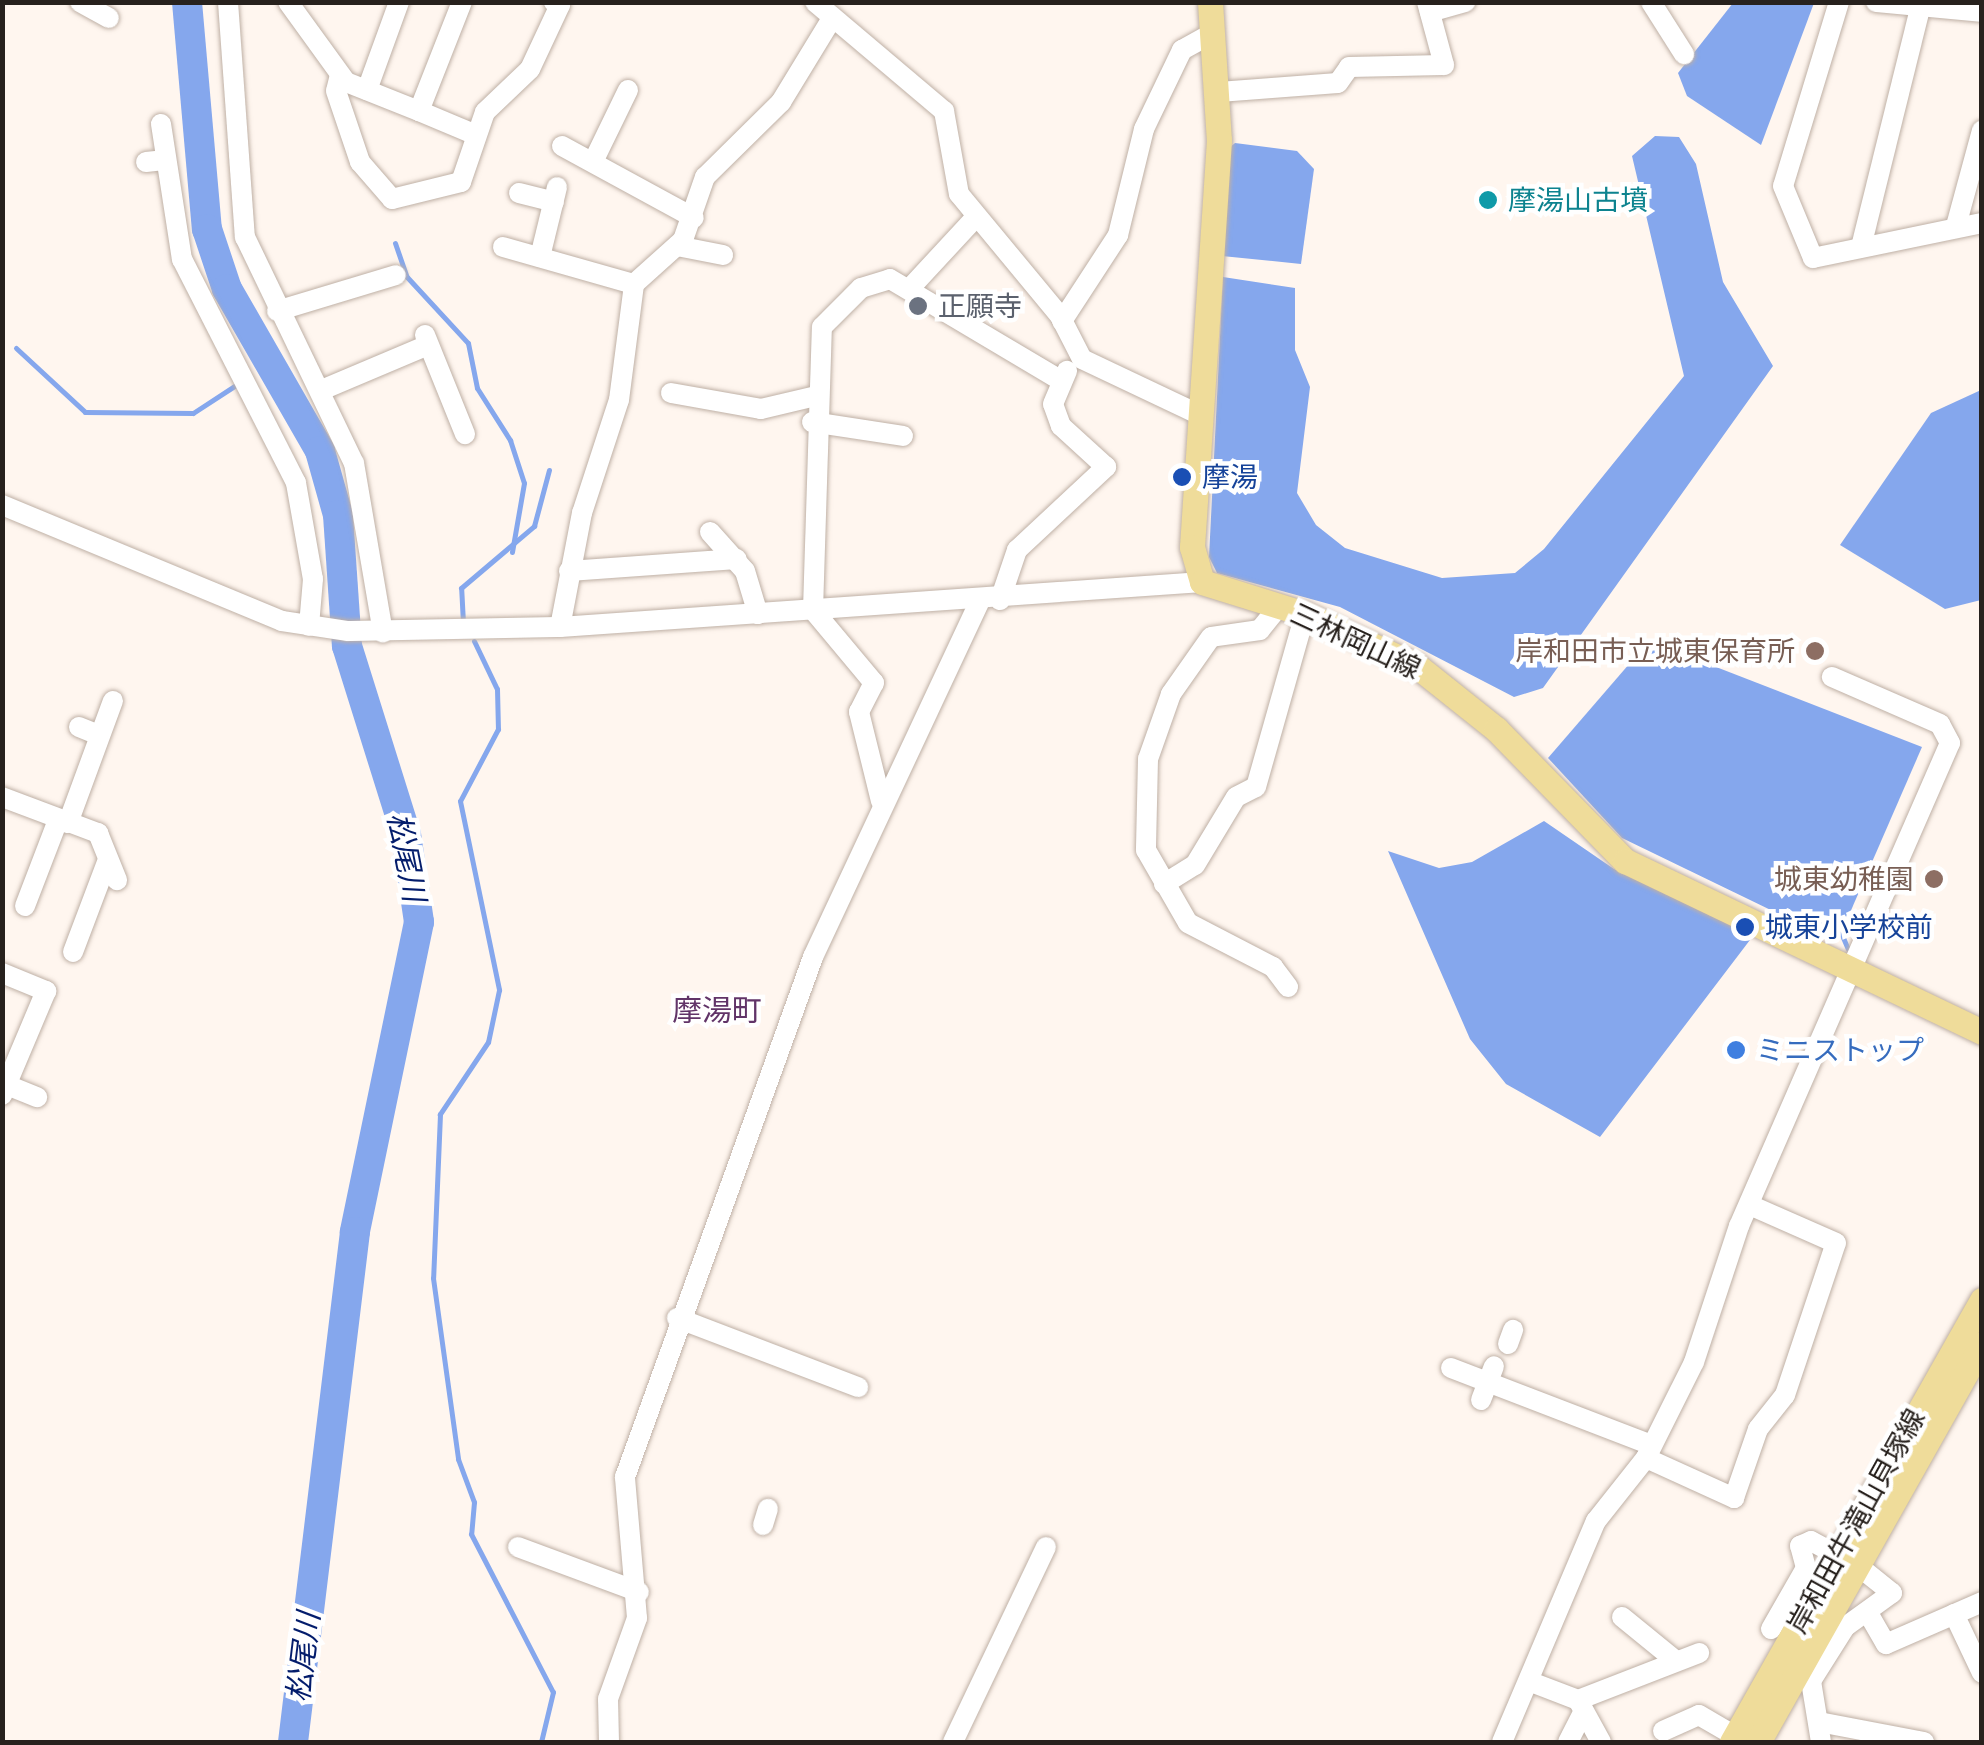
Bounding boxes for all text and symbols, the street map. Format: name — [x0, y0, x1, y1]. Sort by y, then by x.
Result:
place label: 摩湯山古墳 — [1508, 183, 1648, 217]
marker: 摩湯山古墳 — [1477, 189, 1499, 211]
place label: 正願寺 — [938, 289, 1022, 323]
marker: 正願寺 — [907, 295, 929, 317]
place label: 摩湯 — [1202, 460, 1258, 494]
marker: 摩湯 — [1171, 466, 1193, 488]
street label: 三林岡山線 — [1285, 596, 1427, 686]
place label: 岸和田市立城東保育所 — [1515, 634, 1795, 668]
marker: 岸和田市立城東保育所 — [1804, 640, 1826, 662]
water label: 松尾川 — [381, 809, 433, 905]
place label: 城東幼稚園 — [1774, 862, 1914, 896]
marker: 城東幼稚園 — [1923, 868, 1945, 890]
place label: 城東小学校前 — [1765, 910, 1933, 944]
marker: 城東小学校前 — [1734, 916, 1756, 938]
district label: 摩湯町 — [672, 992, 762, 1028]
place label: ミニストップ — [1756, 1033, 1924, 1067]
marker: ミニストップ — [1725, 1039, 1747, 1061]
street label: 岸和田牛滝山貝塚線 — [1780, 1403, 1932, 1639]
water label: 松尾川 — [280, 1610, 326, 1704]

